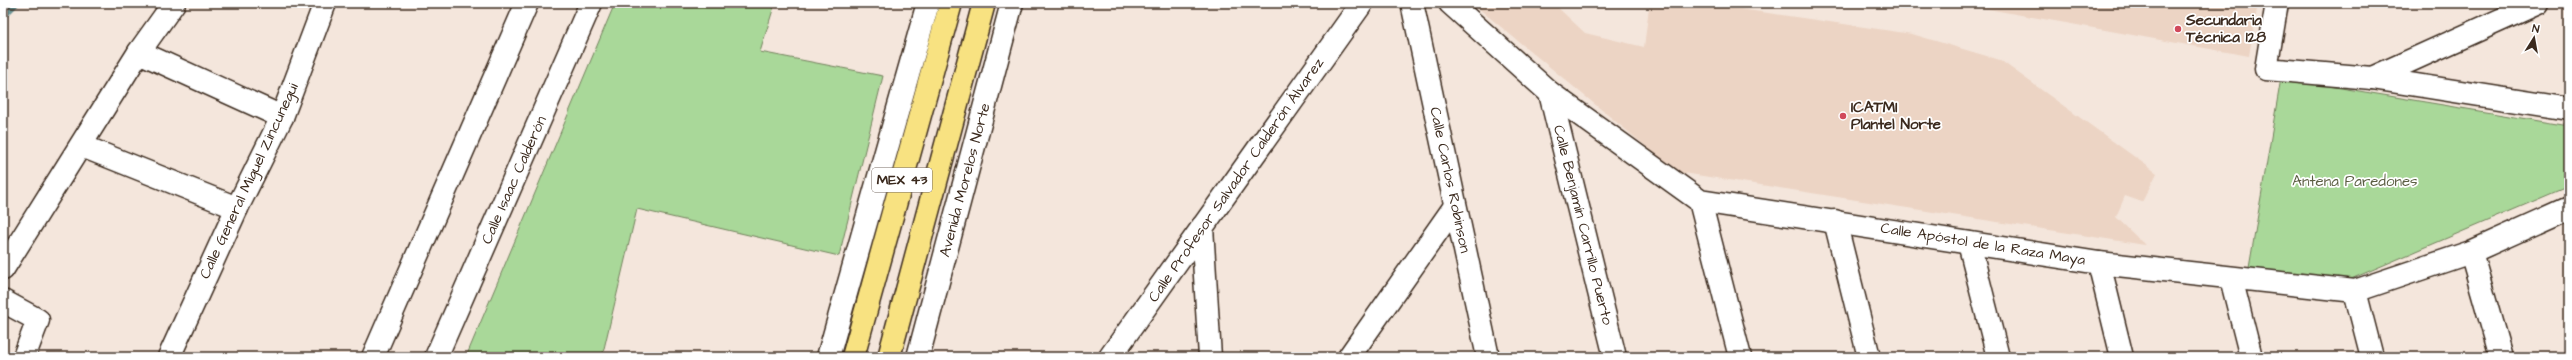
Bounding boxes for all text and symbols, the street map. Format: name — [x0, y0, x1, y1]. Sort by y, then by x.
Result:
place label: Secundaria Técnica 128 — [2185, 10, 2266, 48]
north arrow — [2514, 18, 2554, 58]
text: N — [2531, 21, 2541, 37]
marker: Secundaria Técnica 128 — [2173, 24, 2183, 34]
street label: Calle Profesor Salvador Calderón Álvarez — [1143, 53, 1329, 306]
street label: Calle General Miguel Zincunegui — [194, 79, 305, 283]
place label: ICATMI Plantel Norte — [1851, 97, 1941, 135]
street label: Avenida Morelos Norte — [934, 101, 996, 259]
street label: Calle Carlos Robinson — [1424, 105, 1476, 255]
marker: ICATMI Plantel Norte — [1838, 111, 1848, 121]
street label: Calle Isaac Calderón — [476, 112, 552, 247]
street label: Calle Benjamín Carrillo Puerto — [1548, 123, 1618, 328]
road number: MEX 43 — [872, 168, 932, 192]
park label: Antena Paredones — [2292, 171, 2418, 192]
street label: Calle Apóstol de la Raza Maya — [1879, 217, 2087, 272]

